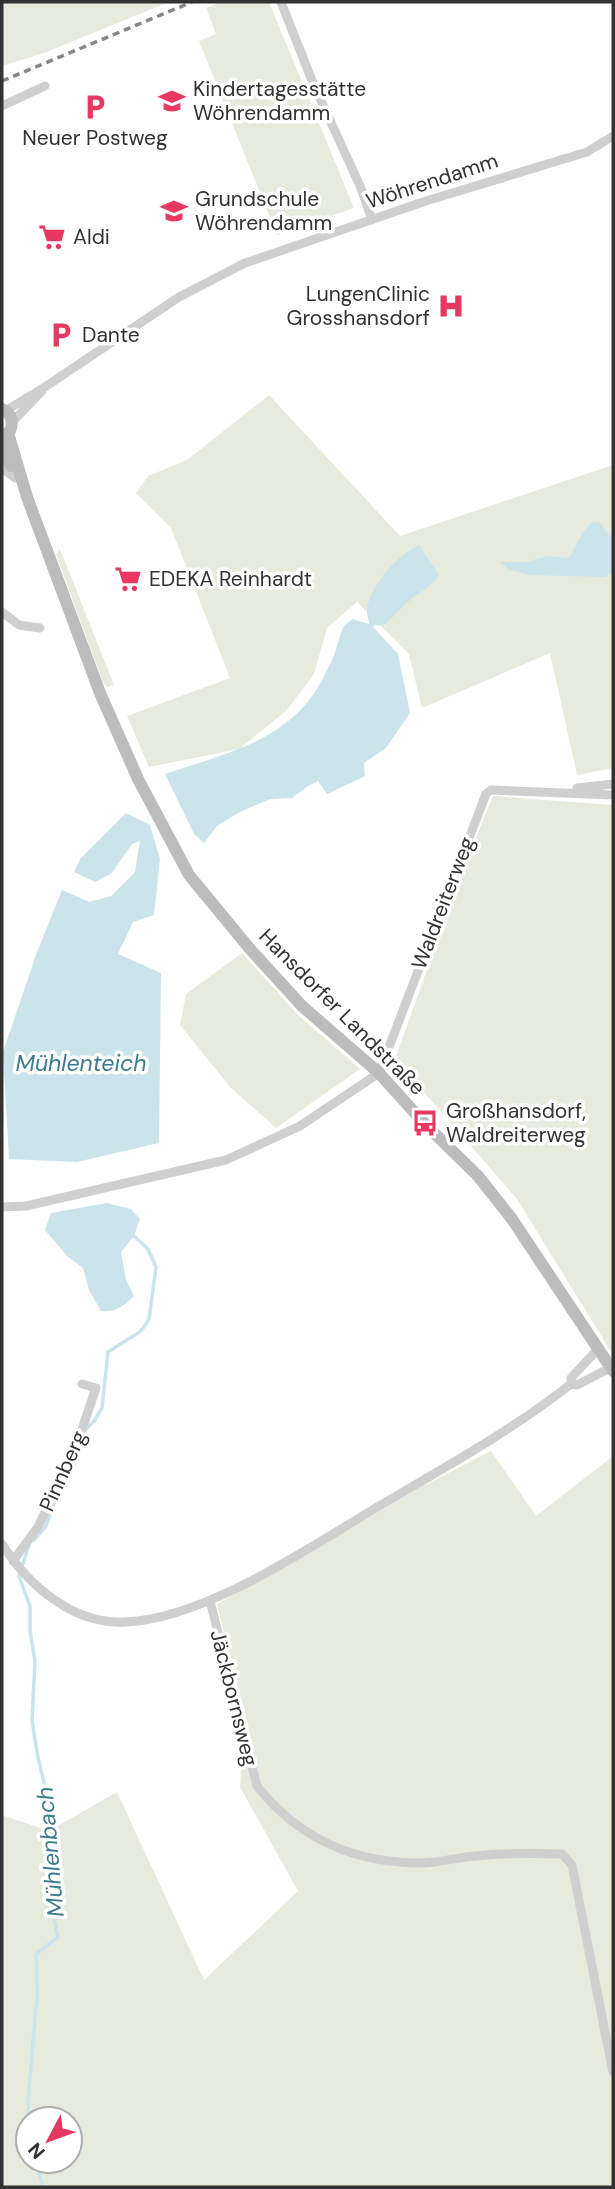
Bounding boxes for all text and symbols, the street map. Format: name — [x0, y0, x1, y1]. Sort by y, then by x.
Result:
place label: Kindertagesstätte Wöhrendamm — [193, 75, 366, 127]
school or university icon: Kindertagesstätte Wöhrendamm — [157, 86, 187, 116]
parking icon: Neuer Postweg — [80, 92, 110, 122]
place label: Neuer Postweg — [22, 124, 168, 152]
street label: Wöhrendamm — [362, 146, 502, 216]
place label: Grundschule Wöhrendamm — [195, 185, 332, 237]
school or university icon: Grundschule Wöhrendamm — [159, 196, 189, 226]
supermarket icon: Aldi — [37, 222, 67, 252]
place label: Aldi — [73, 223, 110, 251]
place label: LungenClinic Grosshansdorf — [287, 280, 430, 332]
hospital icon: LungenClinic Grosshansdorf — [436, 291, 466, 321]
parking icon: Dante — [46, 320, 76, 350]
place label: Dante — [82, 321, 140, 349]
supermarket icon: EDEKA Reinhardt — [113, 564, 143, 594]
place label: EDEKA Reinhardt — [149, 565, 312, 593]
street label: Waldreiterweg — [405, 832, 481, 973]
street label: Hansdorfer Landstraße — [253, 923, 431, 1101]
water label: Mühlenteich — [16, 1048, 146, 1078]
place label: Großhansdorf, Waldreiterweg — [446, 1097, 586, 1149]
bus stop icon: Großhansdorf, Waldreiterweg — [410, 1108, 440, 1138]
street label: Pinnberg — [33, 1426, 93, 1516]
street label: Jäckbornsweg — [204, 1627, 265, 1769]
water label: Mühlenbach — [29, 1786, 71, 1918]
north arrow — [14, 2105, 84, 2175]
text: N — [23, 2137, 51, 2164]

